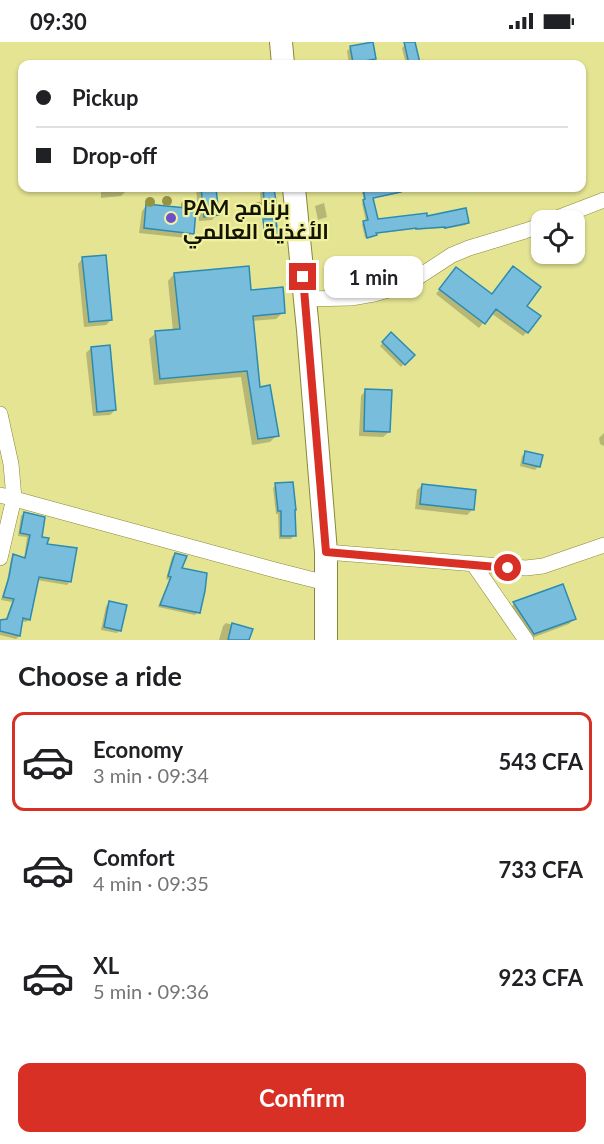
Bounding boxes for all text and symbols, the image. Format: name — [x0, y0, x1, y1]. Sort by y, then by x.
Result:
text: 09:30 — [30, 8, 87, 35]
text: Pickup — [72, 84, 138, 111]
text: Drop-off — [72, 142, 157, 169]
place label: PAM برنامج الأغذية العالمي — [183, 194, 329, 249]
map controls — [531, 210, 585, 264]
button: locate — [531, 210, 585, 264]
marker: PAM برنامج الأغذية العالمي — [164, 211, 178, 225]
callout: 1 min — [324, 256, 423, 298]
route end — [289, 263, 316, 290]
text: 1 min — [349, 265, 398, 289]
route start — [494, 554, 521, 581]
text: Choose a ride — [18, 659, 182, 692]
icon: car — [21, 735, 75, 789]
text: Economy — [93, 736, 183, 763]
text: 543 CFA — [498, 748, 583, 775]
text: 3 min · 09:34 — [93, 763, 209, 787]
icon: car — [21, 843, 75, 897]
text: Comfort — [93, 844, 175, 871]
text: 733 CFA — [498, 856, 583, 883]
text: 4 min · 09:35 — [93, 871, 209, 895]
icon: car — [21, 951, 75, 1005]
text: XL — [93, 952, 119, 979]
text: 923 CFA — [498, 964, 583, 991]
text: 5 min · 09:36 — [93, 979, 209, 1003]
button: Confirm — [18, 1063, 586, 1132]

